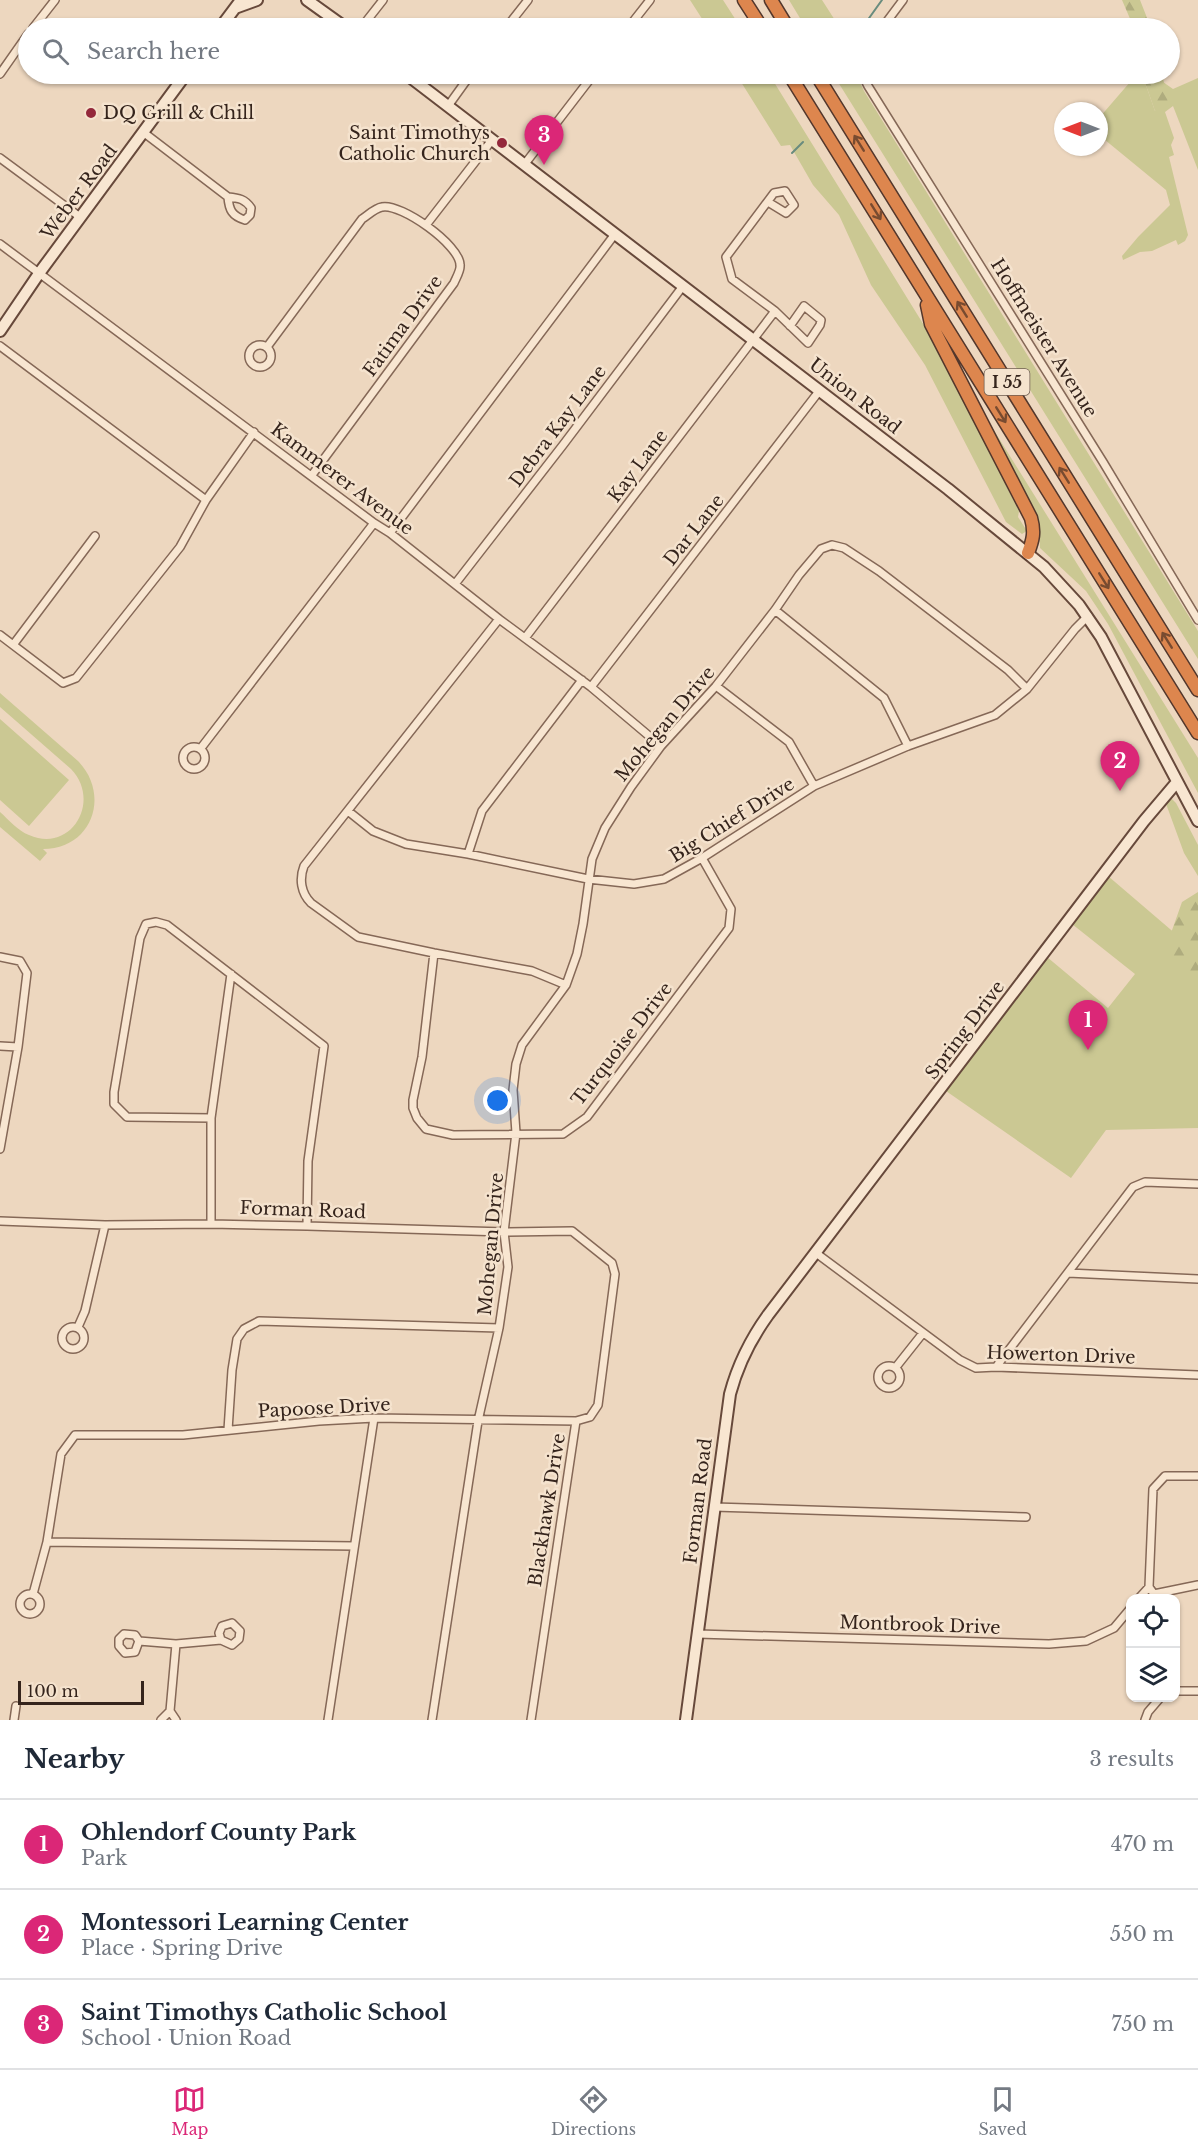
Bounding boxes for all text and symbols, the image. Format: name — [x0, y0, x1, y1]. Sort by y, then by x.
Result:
search box — [18, 18, 1180, 84]
icon: search — [39, 35, 72, 68]
text: Search here — [87, 38, 220, 65]
place label: DQ Grill & Chill — [103, 102, 254, 124]
north arrow — [1054, 102, 1108, 156]
marker: DQ Grill & Chill — [84, 106, 98, 120]
pin: 3 — [524, 116, 564, 165]
place label: Saint Timothys Catholic Church — [339, 122, 490, 165]
one-way arrow — [853, 135, 865, 152]
marker: Saint Timothys Catholic Church — [495, 136, 509, 150]
street label: Weber Road — [35, 140, 122, 245]
one-way arrow — [870, 203, 882, 220]
street label: Hoffmeister Avenue — [986, 254, 1102, 422]
street label: Fatima Drive — [359, 271, 447, 381]
one-way arrow — [955, 301, 967, 318]
street label: Union Road — [805, 353, 905, 439]
street label: Debra Kay Lane — [505, 361, 611, 491]
road number: I 55 — [984, 369, 1030, 395]
one-way arrow — [996, 406, 1008, 423]
street label: Kammerer Avenue — [266, 418, 418, 540]
street label: Kay Lane — [603, 425, 673, 507]
one-way arrow — [1058, 467, 1070, 484]
street label: Dar Lane — [659, 490, 729, 570]
one-way arrow — [1098, 572, 1110, 589]
one-way arrow — [1161, 632, 1173, 649]
street label: Mohegan Drive — [610, 662, 720, 786]
pin: 2 — [1100, 742, 1140, 791]
street label: Big Chief Drive — [666, 773, 798, 867]
street label: Spring Drive — [921, 976, 1009, 1084]
street label: Turquoise Drive — [567, 978, 677, 1110]
pin: 1 — [1068, 1000, 1108, 1050]
your location — [483, 1086, 512, 1115]
street label: Mohegan Drive — [474, 1172, 508, 1316]
street label: Forman Road — [239, 1197, 367, 1223]
street label: Howerton Drive — [986, 1341, 1136, 1369]
street label: Papoose Drive — [257, 1394, 391, 1422]
street label: Blackhawk Drive — [524, 1432, 570, 1588]
street label: Forman Road — [679, 1437, 717, 1565]
map controls — [1126, 1594, 1180, 1702]
button: locate — [1126, 1594, 1180, 1648]
street label: Montbrook Drive — [839, 1611, 1001, 1639]
button: layers — [1126, 1648, 1180, 1702]
scale bar — [18, 1678, 144, 1706]
text: 100 m — [27, 1681, 79, 1701]
text: Nearby — [24, 1743, 125, 1775]
text: 3 results — [1090, 1747, 1174, 1771]
text: Ohlendorf County Park — [81, 1819, 356, 1846]
text: 1 — [39, 1832, 48, 1856]
text: 470 m — [1111, 1832, 1174, 1856]
text: Park — [81, 1846, 127, 1870]
text: Montessori Learning Center — [81, 1909, 408, 1936]
text: 2 — [37, 1922, 50, 1946]
text: 550 m — [1110, 1922, 1174, 1946]
text: Place · Spring Drive — [81, 1936, 283, 1960]
text: Saint Timothys Catholic School — [81, 1999, 447, 2026]
text: 3 — [37, 2012, 50, 2036]
text: 750 m — [1111, 2012, 1174, 2036]
text: School · Union Road — [81, 2026, 291, 2050]
tab: Map — [171, 2083, 208, 2139]
tab: Directions — [551, 2083, 636, 2139]
tab: Saved — [978, 2083, 1027, 2139]

